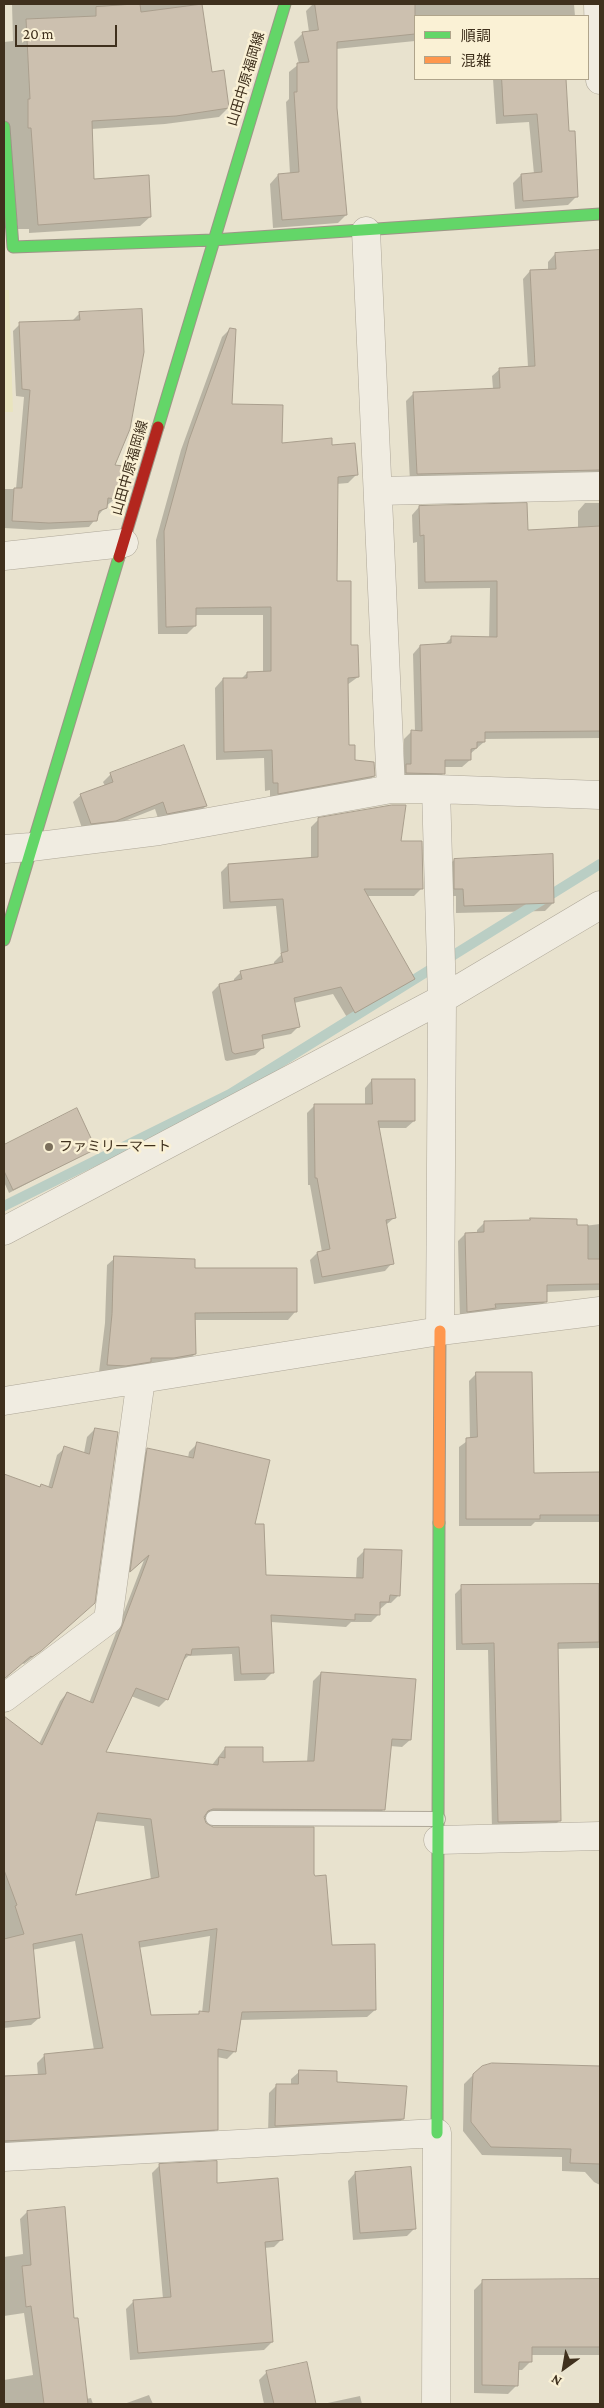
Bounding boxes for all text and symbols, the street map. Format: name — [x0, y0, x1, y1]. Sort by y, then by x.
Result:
scale bar — [18, 15, 120, 47]
legend — [414, 15, 589, 80]
text: 20 m — [23, 26, 54, 42]
text: 順調 — [461, 28, 491, 44]
street label: 山田中原福岡線 — [224, 30, 268, 128]
text: 混雑 — [461, 53, 491, 69]
street label: 山田中原福岡線 — [108, 419, 152, 517]
place label: ファミリーマート — [59, 1139, 171, 1155]
marker: ファミリーマート — [43, 1141, 55, 1153]
north arrow — [539, 2343, 589, 2393]
text: N — [548, 2371, 564, 2390]

